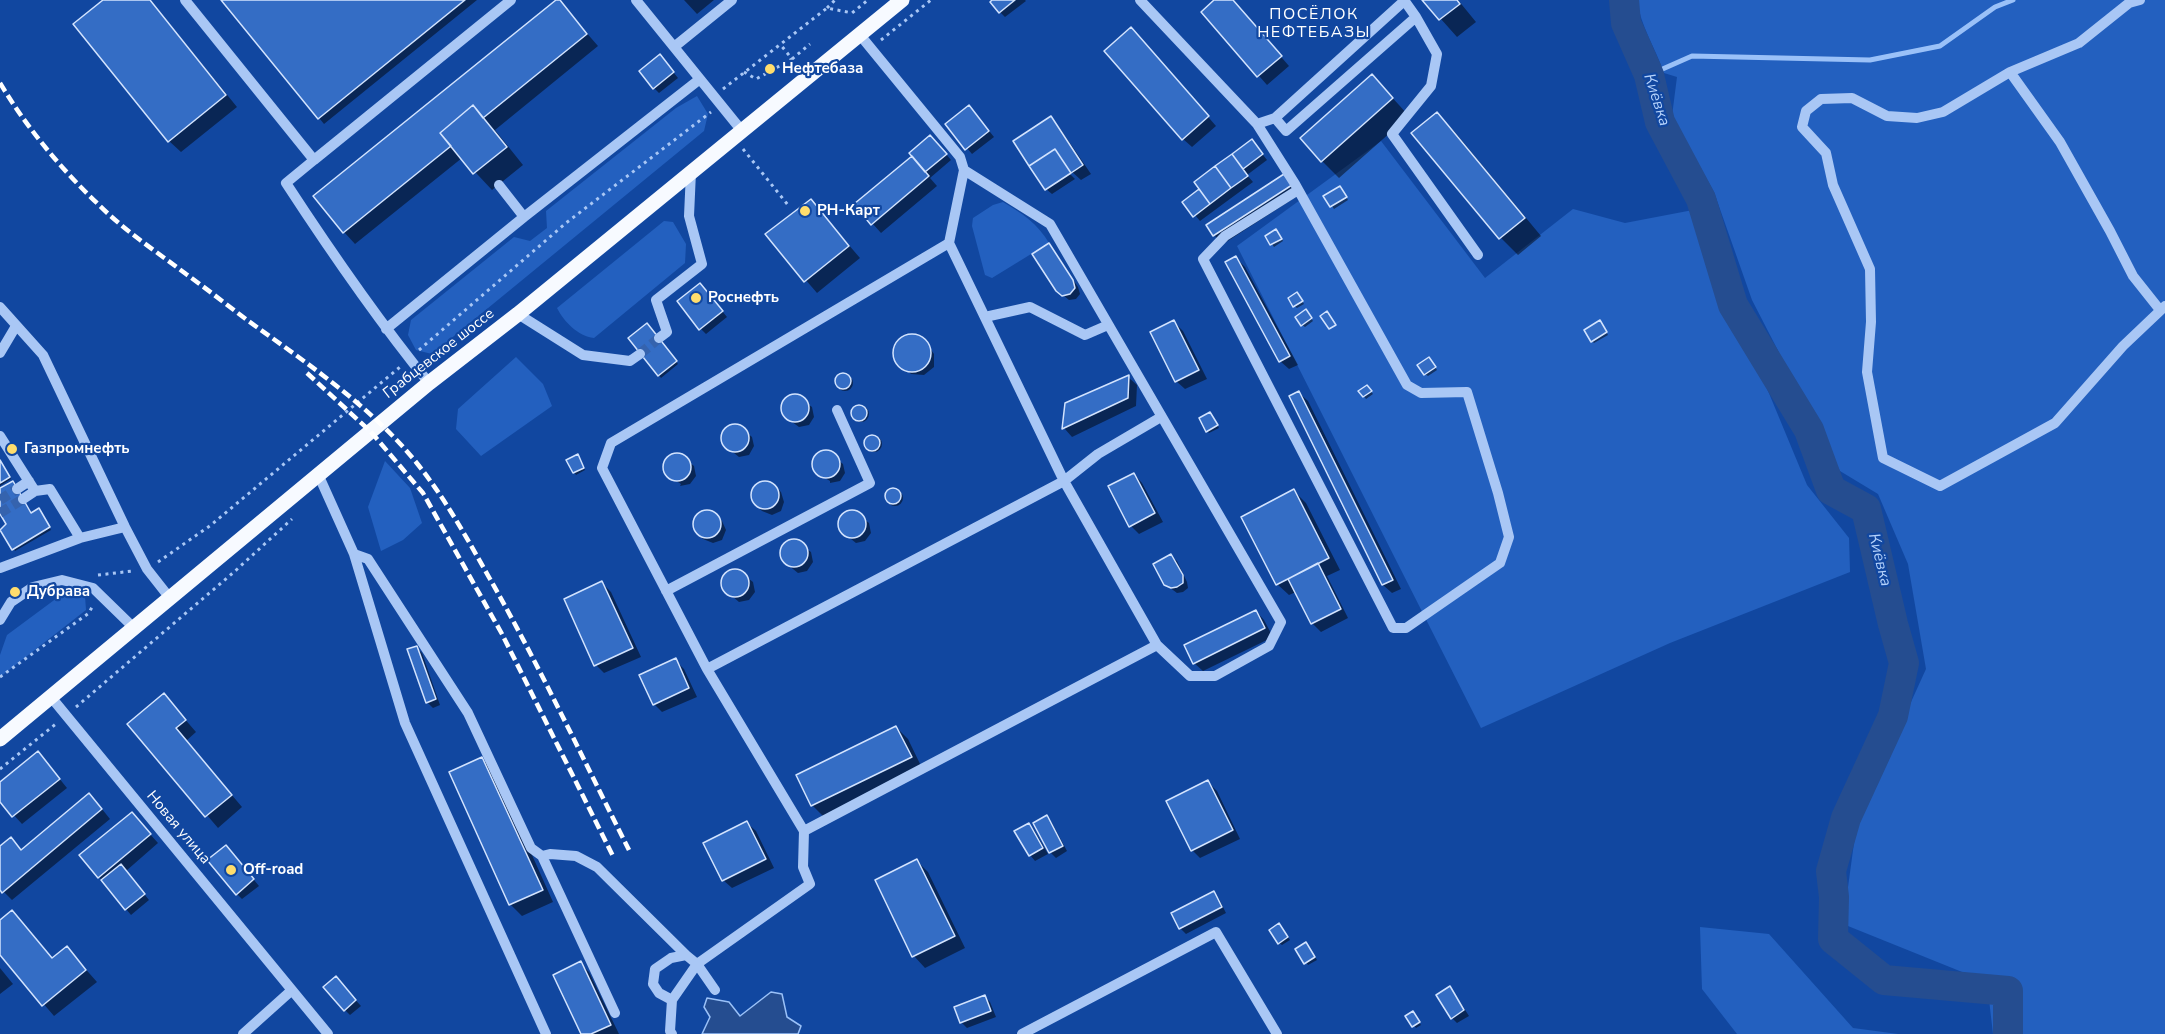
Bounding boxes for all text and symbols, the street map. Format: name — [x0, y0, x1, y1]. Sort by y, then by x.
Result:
district label: ПОСЁЛОК НЕФТЕБАЗЫ — [1257, 5, 1371, 43]
place label: Нефтебаза — [782, 60, 863, 78]
marker: Нефтебаза — [763, 62, 777, 76]
water label: Киёвка — [1639, 71, 1673, 129]
place label: РН-Карт — [817, 202, 880, 220]
marker: РН-Карт — [798, 204, 812, 218]
place label: Роснефть — [708, 289, 779, 307]
marker: Роснефть — [689, 291, 703, 305]
street label: Грабцевское шоссе — [380, 305, 498, 403]
place label: Газпромнефть — [24, 440, 130, 458]
marker: Газпромнефть — [5, 442, 19, 456]
water label: Киёвка — [1863, 531, 1895, 589]
place label: Дубрава — [27, 583, 90, 601]
marker: Дубрава — [8, 585, 22, 599]
street label: Новая улица — [142, 788, 214, 868]
place label: Off-road — [243, 861, 303, 879]
marker: Off-road — [224, 863, 238, 877]

